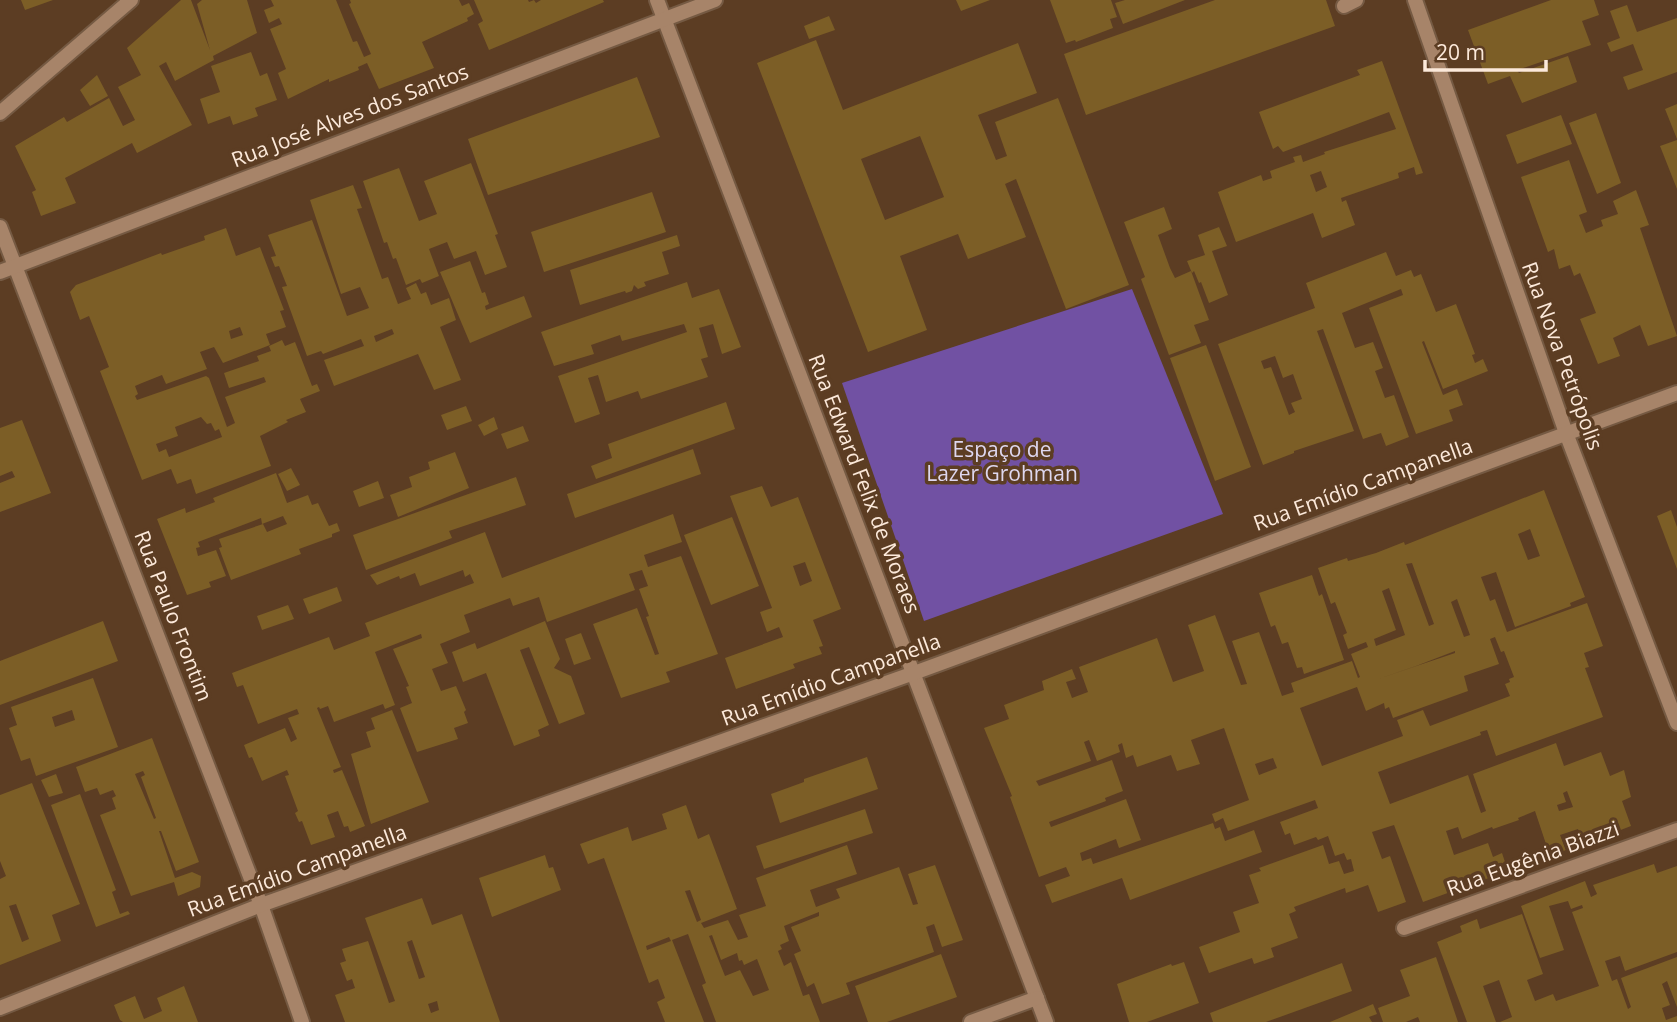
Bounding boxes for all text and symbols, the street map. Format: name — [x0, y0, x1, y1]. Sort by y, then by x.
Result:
scale bar — [1425, 28, 1546, 72]
text: 20 m — [1436, 38, 1485, 66]
street label: Rua José Alves dos Santos — [227, 57, 472, 173]
street label: Rua Nova Petrópolis — [1516, 258, 1610, 454]
street label: Rua Edward Felix de Moraes — [802, 350, 927, 617]
street label: Rua Emídio Campanella — [1249, 431, 1476, 537]
park label: Espaço de Lazer Grohman — [926, 435, 1078, 487]
street label: Rua Paulo Frontim — [128, 526, 219, 705]
street label: Rua Emídio Campanella — [717, 626, 944, 732]
street label: Rua Eugênia Biazzi — [1443, 814, 1623, 902]
street label: Rua Emídio Campanella — [183, 817, 410, 923]

